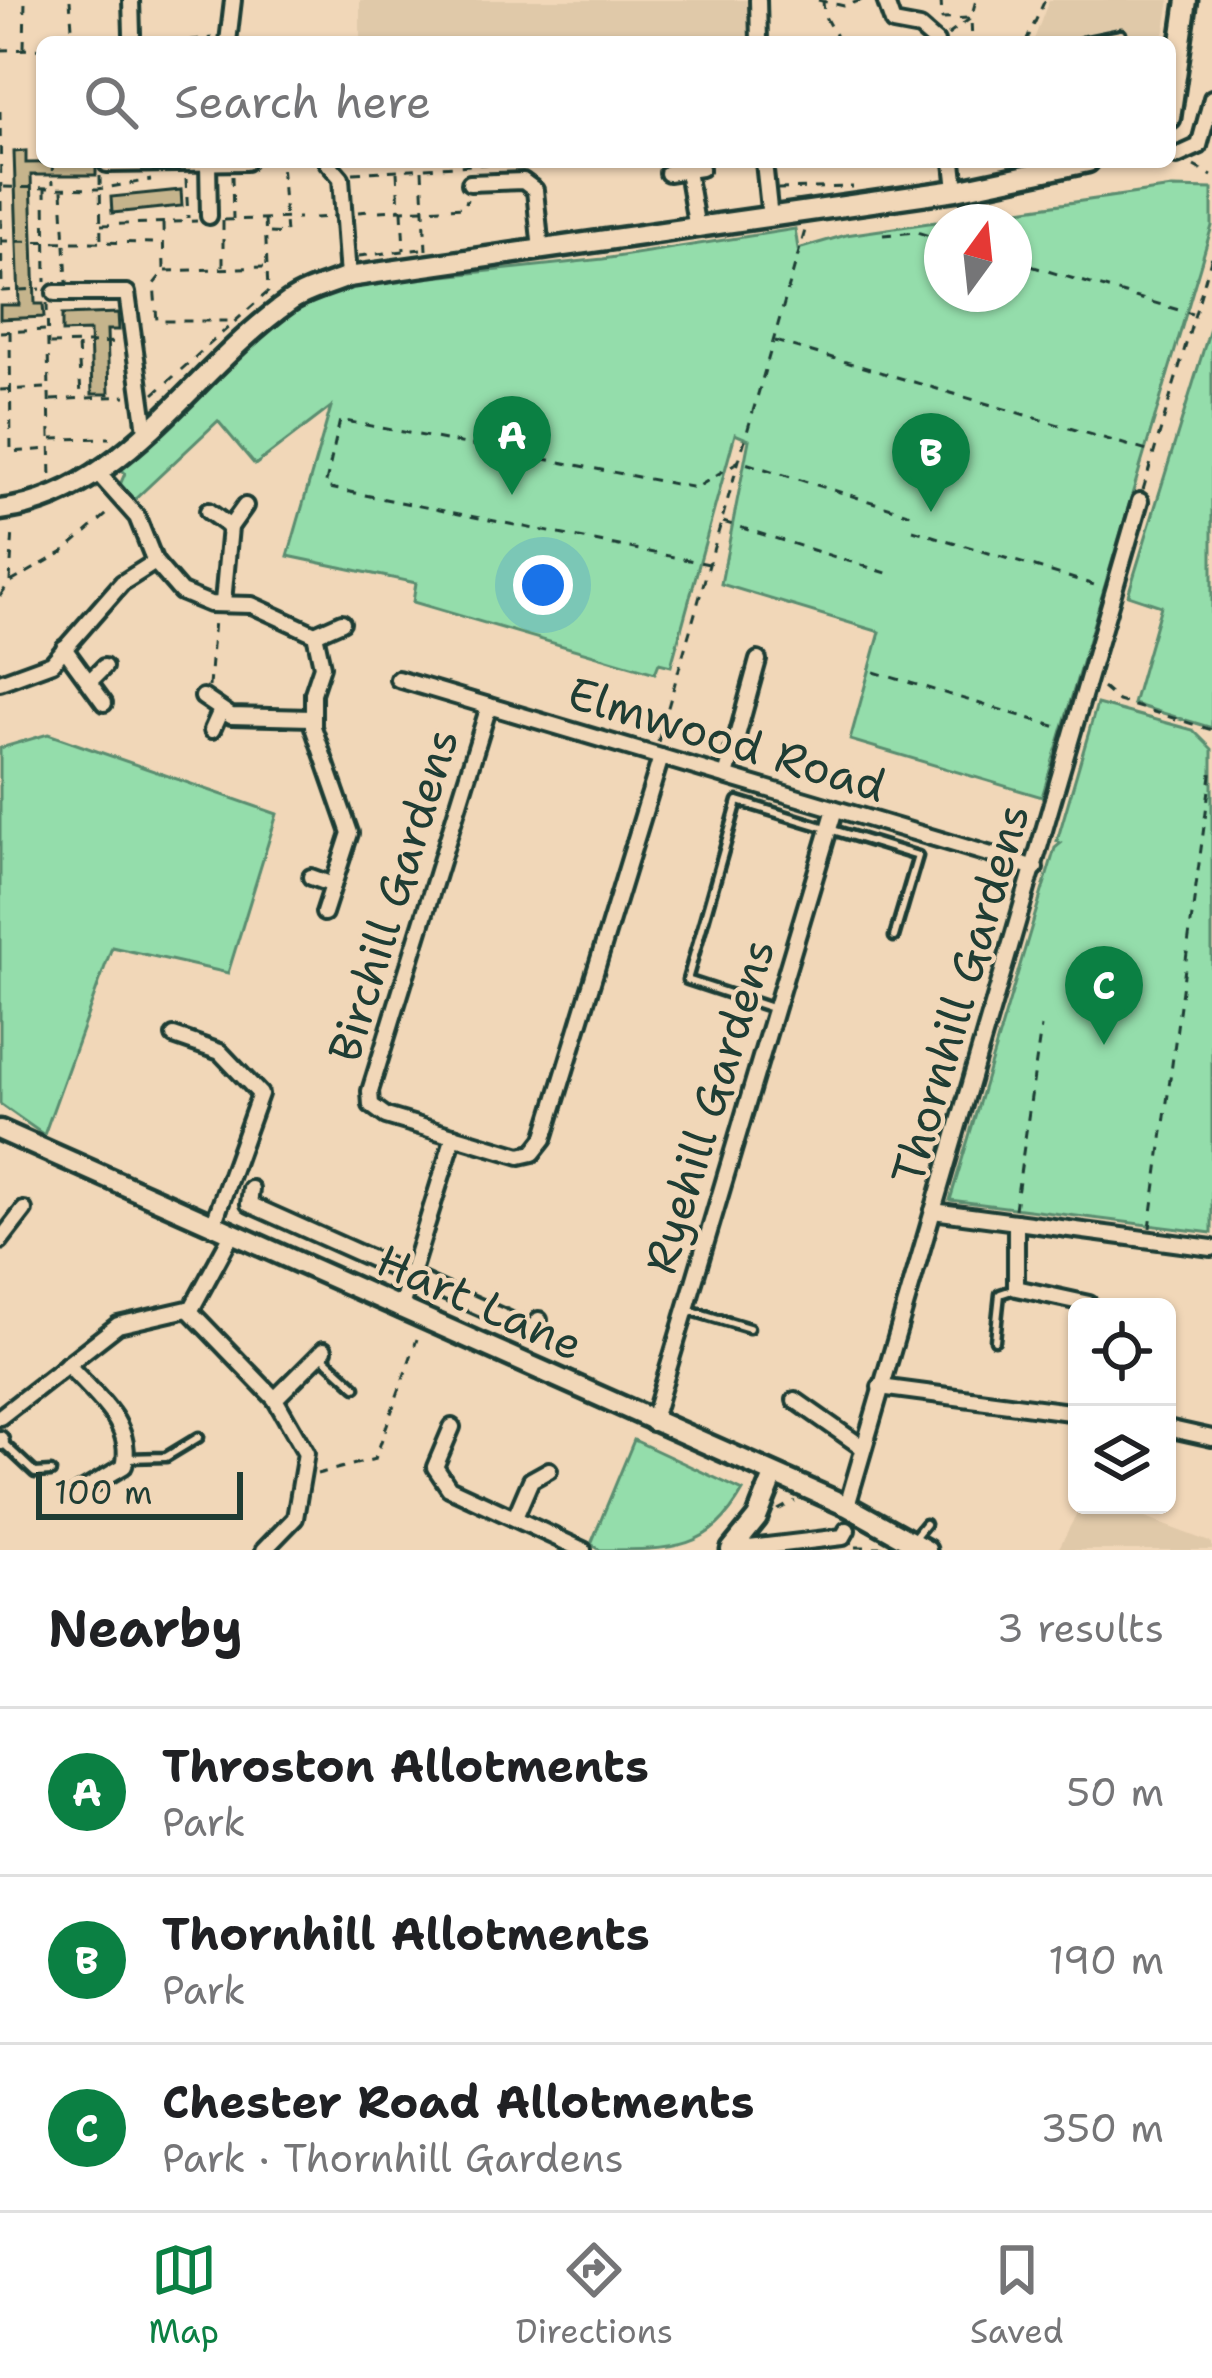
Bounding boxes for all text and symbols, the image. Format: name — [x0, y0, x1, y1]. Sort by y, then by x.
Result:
search box — [36, 36, 1176, 168]
icon: search — [78, 69, 144, 135]
text: Search here — [174, 72, 431, 132]
north arrow — [924, 204, 1032, 312]
pin: A — [473, 396, 551, 495]
pin: B — [892, 413, 970, 512]
your location — [513, 555, 573, 615]
street label: Elmwood Road — [561, 662, 893, 816]
street label: Birchill Gardens — [314, 721, 472, 1069]
street label: Thornhill Gardens — [877, 797, 1043, 1191]
street label: Ryehill Gardens — [630, 931, 788, 1281]
pin: C — [1065, 946, 1143, 1045]
street label: Hart Lane — [367, 1230, 593, 1374]
map controls — [1068, 1298, 1176, 1514]
button: locate — [1068, 1298, 1176, 1406]
button: layers — [1068, 1406, 1176, 1514]
scale bar — [36, 1466, 243, 1519]
text: 100 m — [54, 1470, 153, 1515]
text: Nearby — [48, 1594, 243, 1662]
text: 3 results — [997, 1602, 1164, 1654]
text: Throston Allotments — [162, 1736, 649, 1796]
text: A — [72, 1766, 102, 1818]
text: 50 m — [1066, 1766, 1164, 1818]
text: Park — [162, 1796, 246, 1848]
text: Thornhill Allotments — [162, 1904, 650, 1964]
text: B — [75, 1934, 99, 1986]
text: 190 m — [1048, 1934, 1164, 1986]
text: Park — [162, 1964, 246, 2016]
text: Chester Road Allotments — [162, 2072, 755, 2132]
text: C — [75, 2102, 99, 2154]
text: 350 m — [1040, 2102, 1164, 2154]
text: Park · Thornhill Gardens — [162, 2132, 624, 2184]
tab: Map — [148, 2237, 219, 2354]
tab: Directions — [516, 2237, 673, 2354]
tab: Saved — [970, 2237, 1064, 2354]

